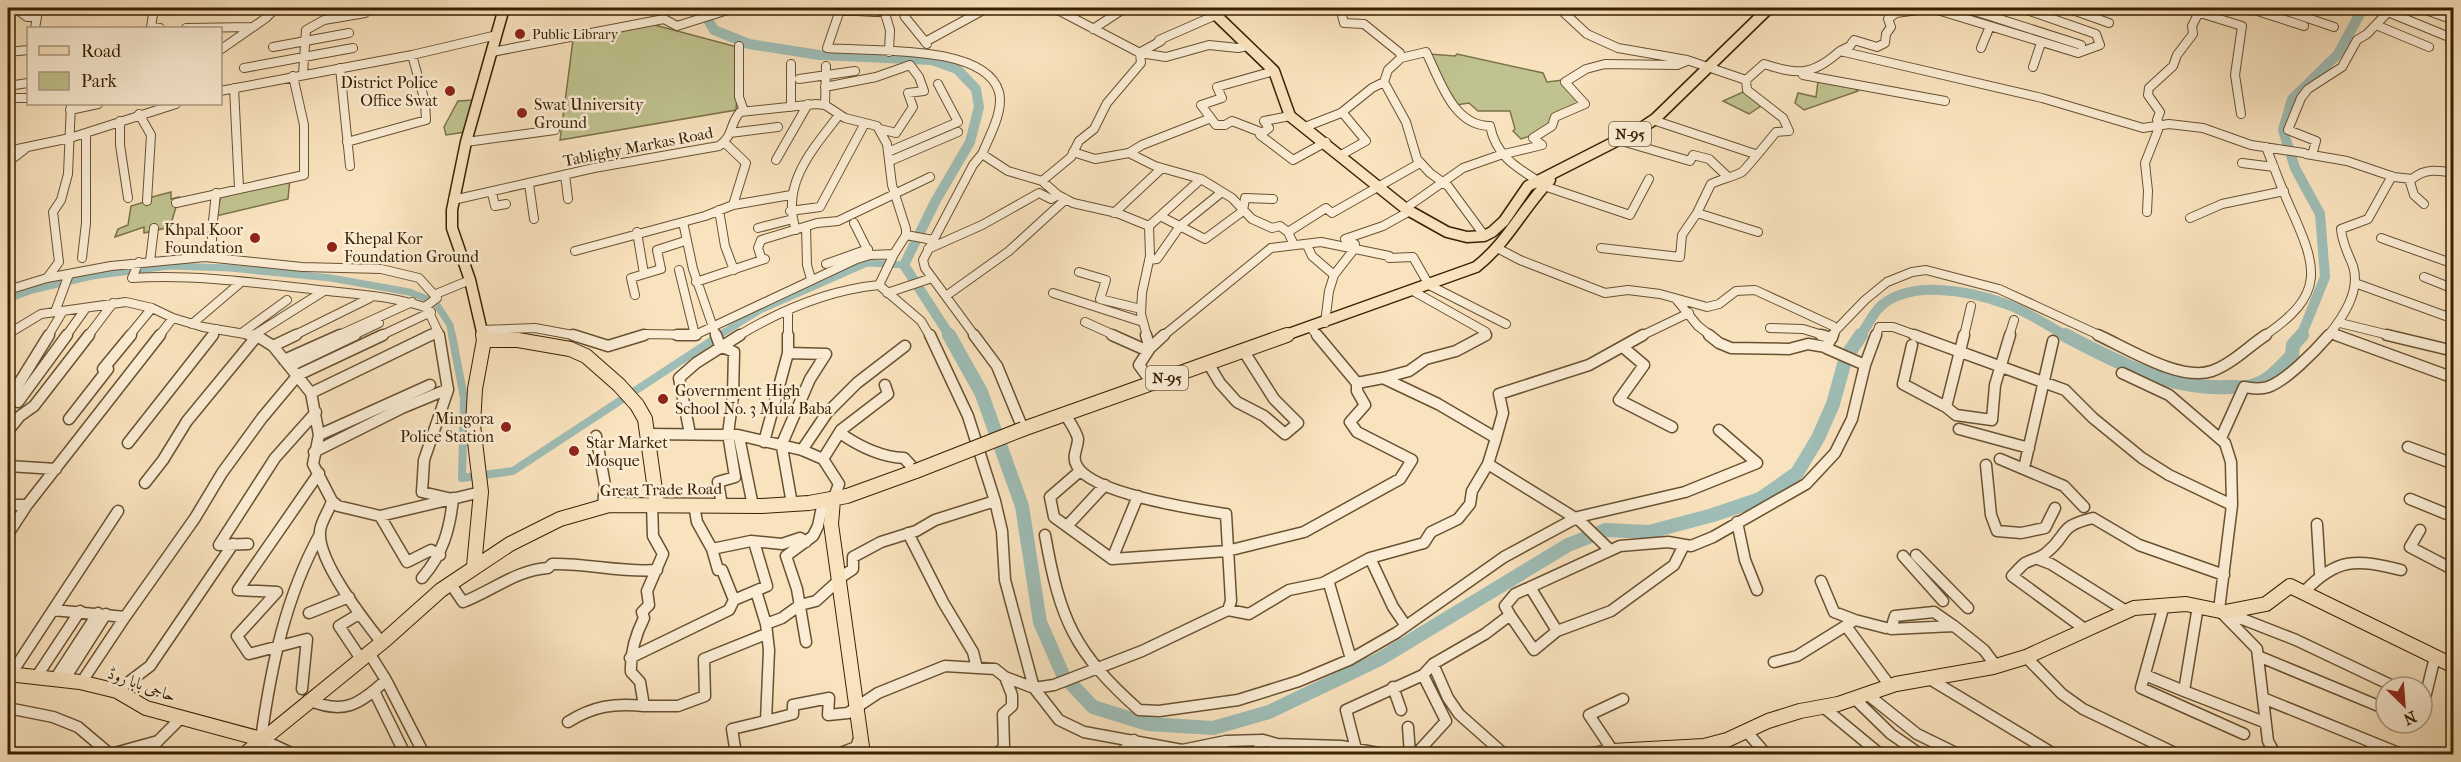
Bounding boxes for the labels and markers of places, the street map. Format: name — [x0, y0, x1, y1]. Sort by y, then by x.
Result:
place label: Public Library — [532, 26, 619, 43]
marker: Public Library — [513, 27, 527, 41]
place label: District Police Office Swat — [341, 73, 438, 110]
marker: District Police Office Swat — [443, 84, 457, 98]
place label: Swat University Ground — [534, 95, 644, 132]
marker: Swat University Ground — [515, 106, 529, 120]
place label: Khpal Koor Foundation — [164, 220, 244, 257]
place label: Khepal Kor Foundation Ground — [344, 229, 479, 266]
marker: Khpal Koor Foundation — [248, 231, 262, 245]
marker: Khepal Kor Foundation Ground — [325, 240, 339, 254]
place label: Government High School No. 3 Mula Baba — [675, 381, 833, 418]
marker: Government High School No. 3 Mula Baba — [656, 392, 670, 406]
place label: Mingora Police Station — [400, 409, 495, 446]
marker: Mingora Police Station — [499, 420, 513, 434]
place label: Star Market Mosque — [586, 433, 668, 470]
marker: Star Market Mosque — [567, 444, 581, 458]

